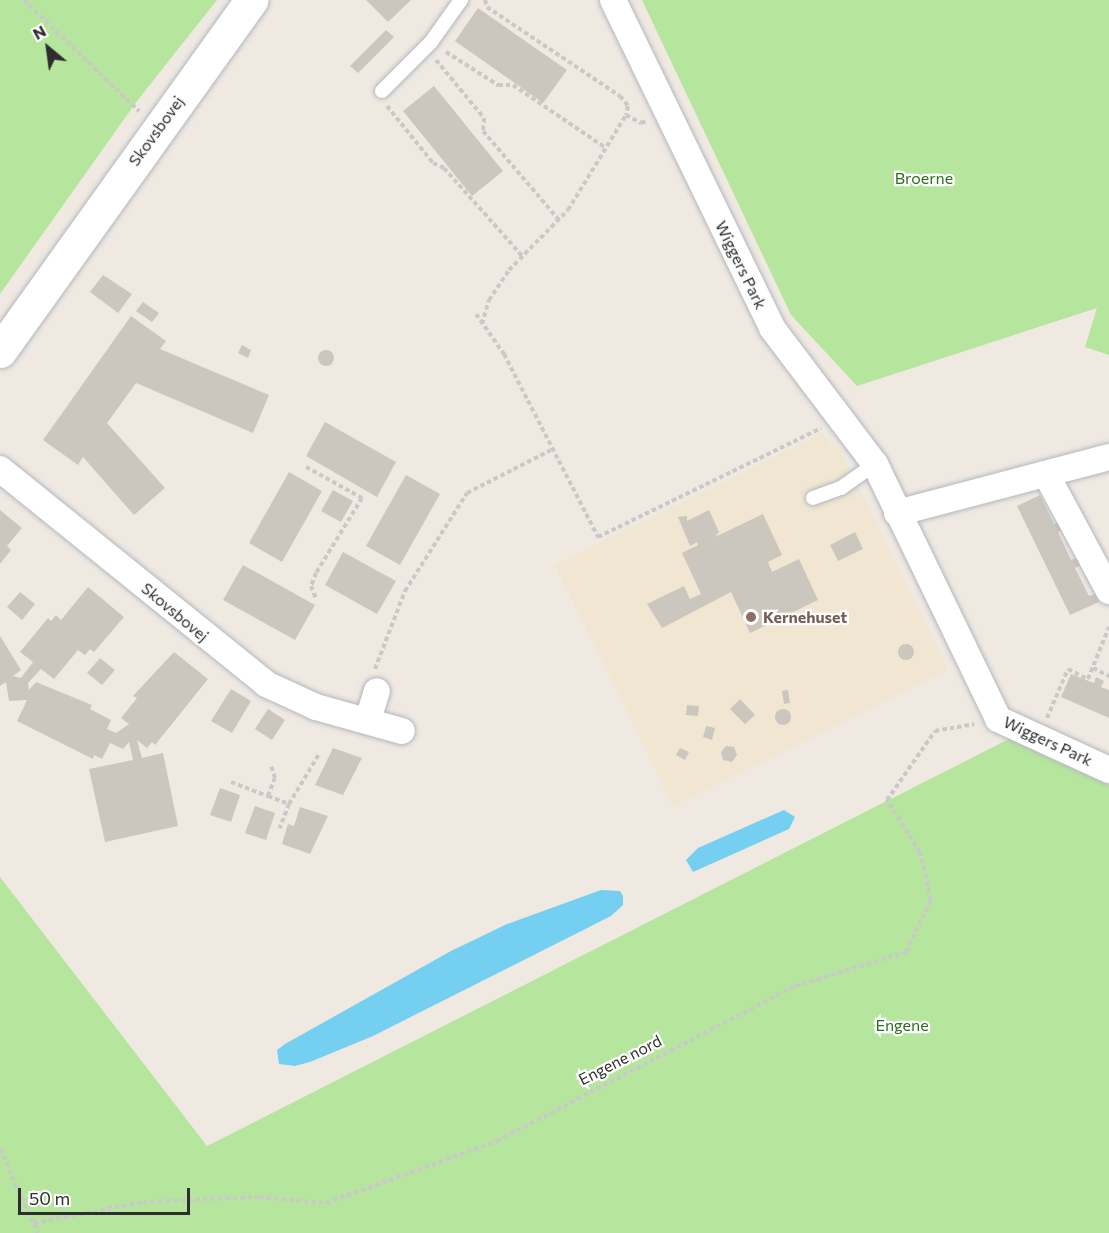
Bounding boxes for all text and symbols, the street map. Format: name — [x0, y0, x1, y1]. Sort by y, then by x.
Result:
north arrow — [18, 18, 78, 78]
text: N — [29, 21, 49, 43]
street label: Skovsbovej — [124, 92, 188, 170]
park label: Broerne — [895, 168, 953, 188]
street label: Wiggers Park — [711, 218, 771, 312]
street label: Skovsbovej — [138, 578, 212, 646]
place label: Kernehuset — [763, 607, 847, 627]
marker: Kernehuset — [744, 610, 758, 624]
street label: Wiggers Park — [1000, 712, 1096, 770]
park label: Engene — [875, 1015, 929, 1035]
street label: Engene nord — [575, 1031, 665, 1089]
scale bar — [21, 1176, 194, 1214]
text: 50 m — [29, 1187, 70, 1209]

